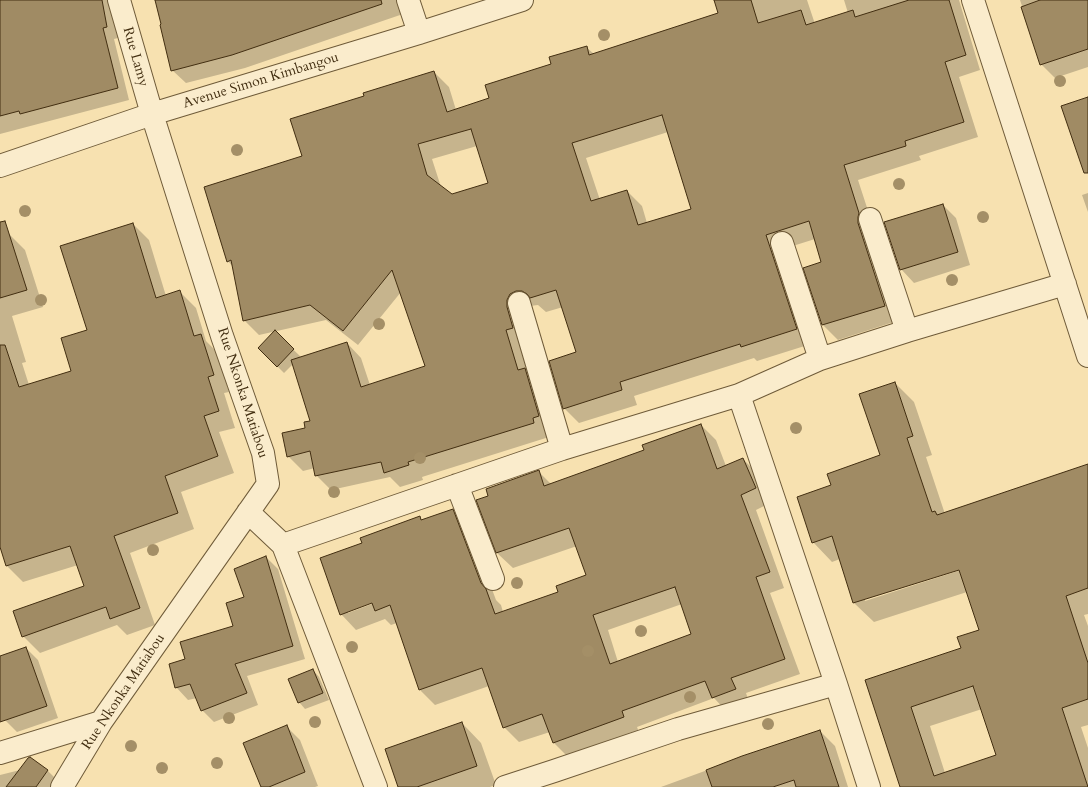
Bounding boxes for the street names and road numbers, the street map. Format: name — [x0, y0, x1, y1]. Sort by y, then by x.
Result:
street label: Rue Lamy — [118, 25, 152, 89]
street label: Avenue Simon Kimbangou — [181, 49, 341, 113]
street label: Rue Nkonka Matiabou — [213, 326, 271, 460]
street label: Rue Nkonka Matiabou — [79, 631, 169, 753]

